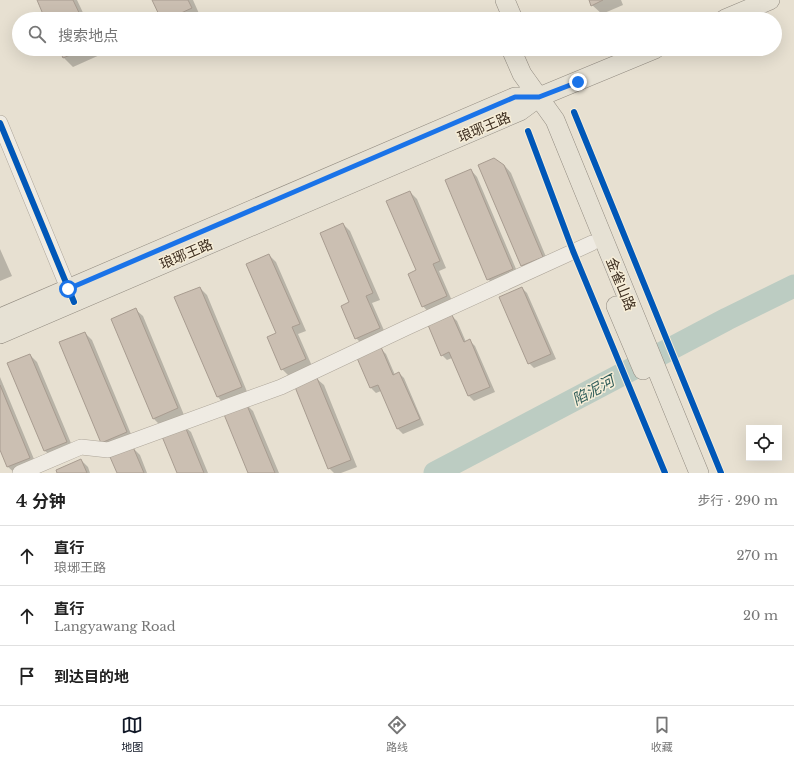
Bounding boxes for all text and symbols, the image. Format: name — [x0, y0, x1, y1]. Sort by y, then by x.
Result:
search box — [12, 12, 782, 56]
icon: search — [26, 23, 48, 45]
text: 搜索地点 — [58, 26, 118, 45]
route end — [569, 73, 587, 91]
street label: 琅琊王路 — [455, 108, 513, 146]
street label: 琅琊王路 — [157, 235, 215, 273]
street label: 金雀山路 — [602, 255, 640, 313]
route start — [59, 280, 77, 298]
water label: 陷泥河 — [569, 370, 620, 409]
map controls — [746, 425, 782, 461]
button: locate — [746, 425, 782, 461]
text: 4 分钟 — [16, 491, 66, 512]
text: 步行 · 290 m — [698, 492, 778, 509]
text: 直行 — [54, 538, 84, 557]
icon: ahead — [16, 545, 38, 567]
text: 270 m — [737, 547, 778, 564]
text: 琅琊王路 — [54, 559, 106, 576]
text: 直行 — [54, 599, 84, 618]
icon: ahead — [16, 605, 38, 627]
text: 20 m — [743, 607, 778, 624]
text: Langyawang Road — [54, 618, 176, 635]
icon: arrive — [16, 665, 38, 687]
text: 到达目的地 — [54, 667, 129, 686]
tab: 地图 — [121, 714, 143, 754]
tab: 路线 — [386, 714, 408, 754]
tab: 收藏 — [651, 714, 673, 754]

